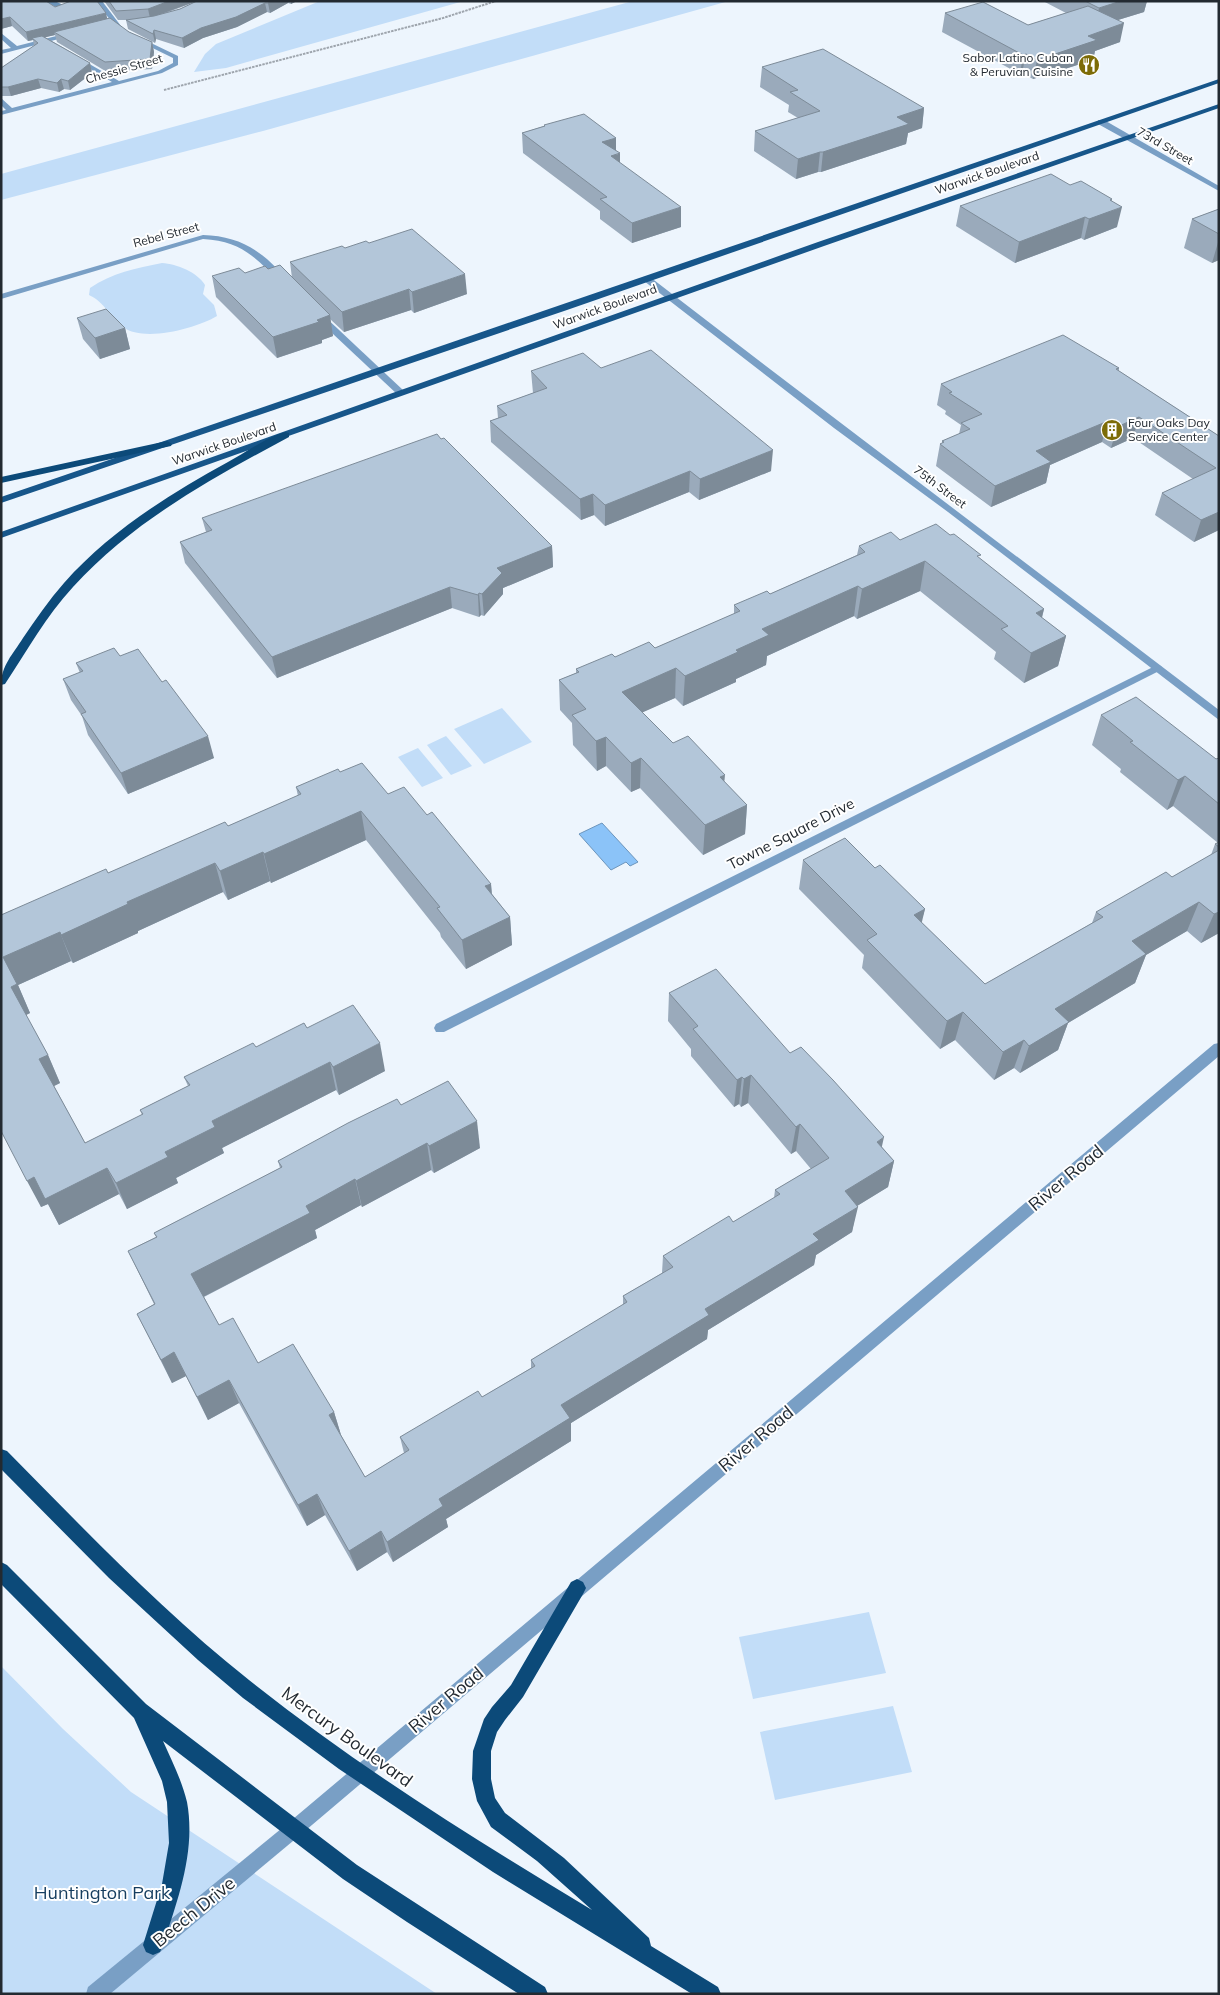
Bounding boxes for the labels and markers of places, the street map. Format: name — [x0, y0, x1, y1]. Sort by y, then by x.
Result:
place label: Sabor Latino Cuban & Peruvian Cuisine — [963, 50, 1073, 79]
restaurant icon: Sabor Latino Cuban & Peruvian Cuisine — [1077, 53, 1101, 77]
place label: Four Oaks Day Service Center — [1128, 415, 1211, 444]
building icon: Four Oaks Day Service Center — [1100, 418, 1124, 442]

